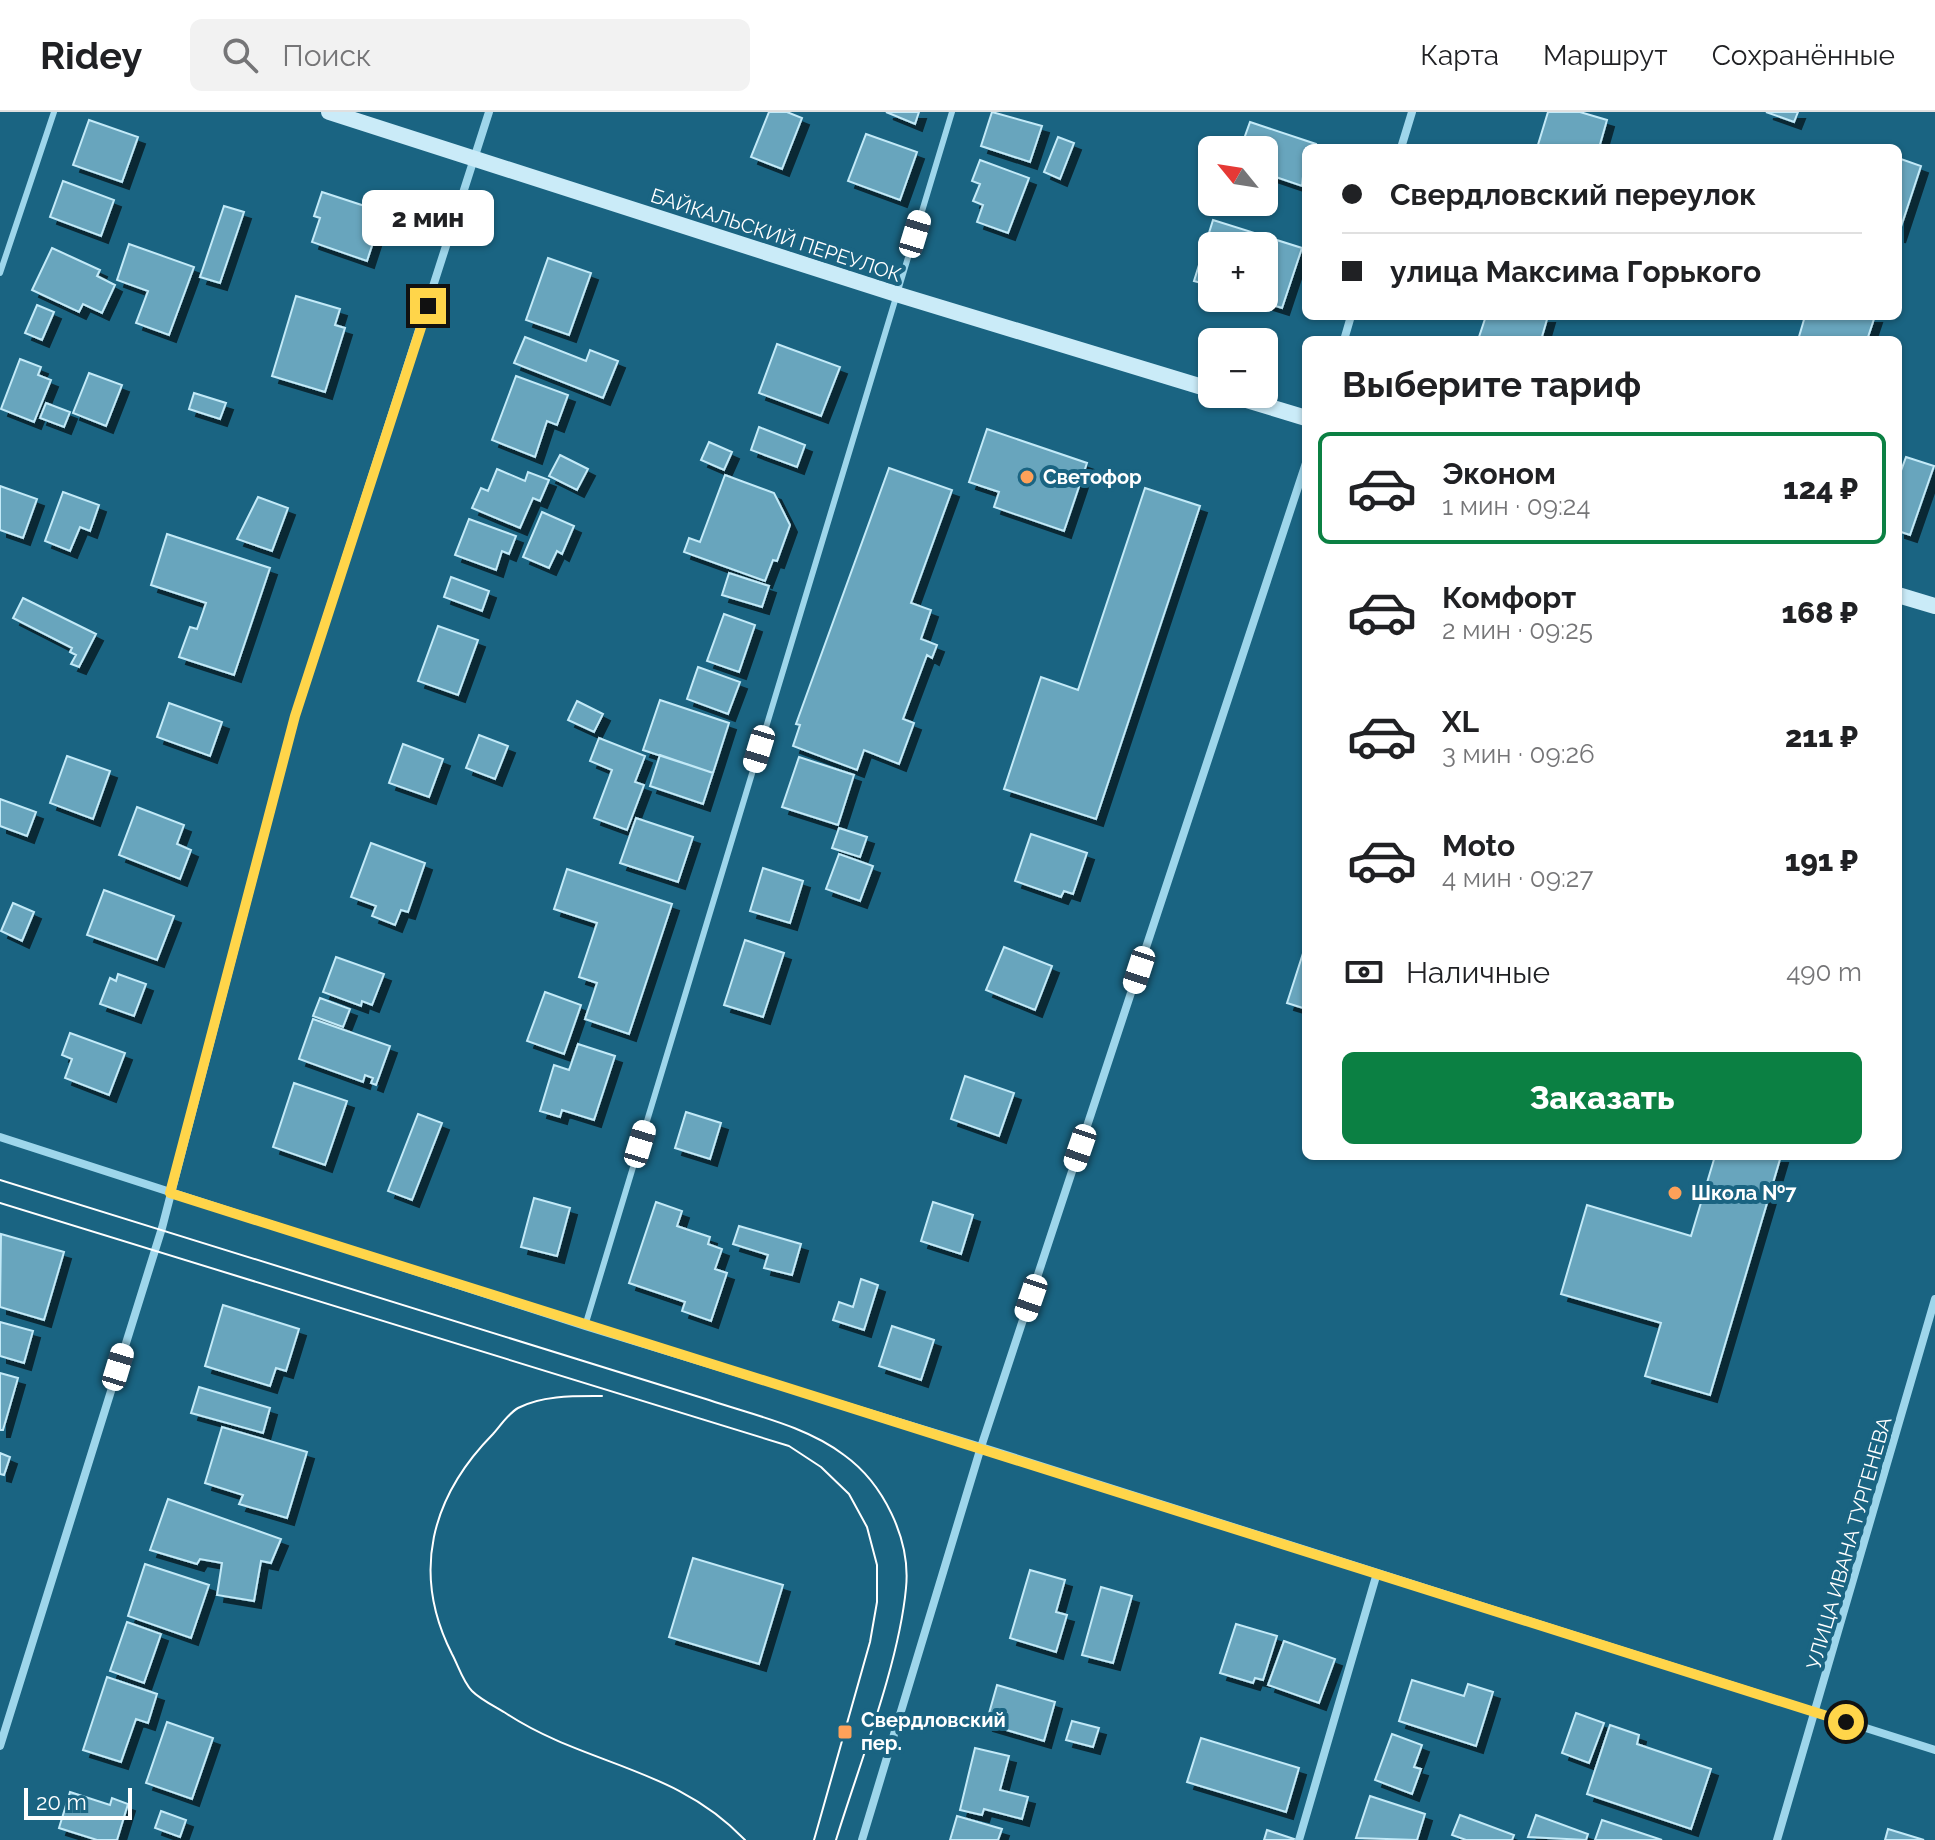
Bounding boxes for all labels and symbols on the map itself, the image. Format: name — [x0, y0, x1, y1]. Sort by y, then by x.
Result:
north arrow — [1198, 136, 1278, 216]
street label: БАЙКАЛЬСКИЙ ПЕРЕУЛОК — [648, 183, 905, 287]
callout: 2 мин — [362, 190, 494, 246]
car — [897, 208, 933, 260]
route end — [410, 288, 446, 324]
place label: Светофор — [1043, 465, 1142, 489]
marker: Светофор — [1018, 468, 1036, 486]
car — [741, 723, 777, 775]
car — [1120, 943, 1158, 997]
car — [622, 1118, 658, 1170]
car — [1061, 1121, 1099, 1175]
place label: Школа №7 — [1691, 1181, 1797, 1205]
marker: Школа №7 — [1666, 1184, 1684, 1202]
car — [1012, 1271, 1050, 1325]
car — [100, 1341, 136, 1393]
street label: УЛИЦА ИВАНА ТУРГЕНЕВА — [1801, 1414, 1897, 1672]
route start — [1828, 1704, 1864, 1740]
place label: Свердловский пер. — [861, 1708, 1006, 1755]
marker: Свердловский пер. — [836, 1723, 854, 1741]
scale bar — [24, 1784, 132, 1820]

